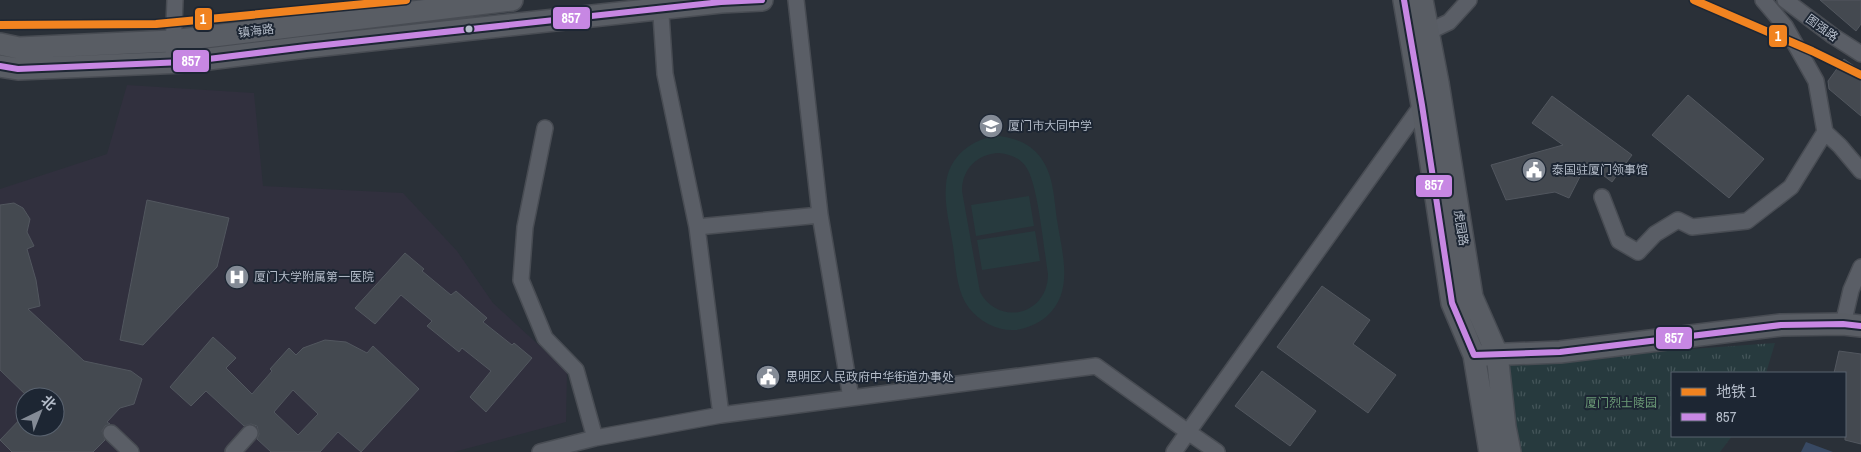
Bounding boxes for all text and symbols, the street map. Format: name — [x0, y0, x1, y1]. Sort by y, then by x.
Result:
line badge: 857 — [552, 6, 591, 30]
line badge: 1 — [194, 7, 213, 31]
text: 857 — [561, 9, 581, 27]
text: 1 — [200, 10, 207, 28]
street label: 图强路 — [1803, 11, 1841, 45]
street label: 镇海路 — [237, 21, 275, 41]
unlabelled marker — [464, 24, 474, 34]
line badge: 1 — [1768, 24, 1788, 48]
text: 1 — [1775, 27, 1782, 45]
line badge: 857 — [172, 49, 210, 73]
text: 857 — [181, 52, 201, 70]
school or university icon: 厦门市大同中学 — [978, 113, 1004, 139]
place label: 厦门市大同中学 — [1008, 118, 1092, 134]
public building icon: 泰国驻厦门领事馆 — [1521, 157, 1547, 183]
place label: 泰国驻厦门领事馆 — [1552, 162, 1648, 178]
line badge: 857 — [1415, 174, 1453, 198]
text: 857 — [1424, 176, 1444, 194]
street label: 虎园路 — [1450, 209, 1472, 247]
hospital icon: 厦门大学附属第一医院 — [224, 264, 250, 290]
place label: 厦门大学附属第一医院 — [254, 269, 374, 285]
line badge: 857 — [1655, 326, 1693, 350]
text: 857 — [1664, 329, 1684, 347]
public building icon: 思明区人民政府中华街道办事处 — [755, 364, 781, 390]
place label: 思明区人民政府中华街道办事处 — [786, 369, 954, 385]
legend — [1671, 372, 1846, 437]
text: 地铁 1 — [1716, 381, 1756, 402]
north arrow — [15, 387, 65, 437]
text: 北 — [38, 391, 60, 414]
park label: 厦门烈士陵园 — [1585, 395, 1657, 411]
text: 857 — [1716, 406, 1737, 427]

